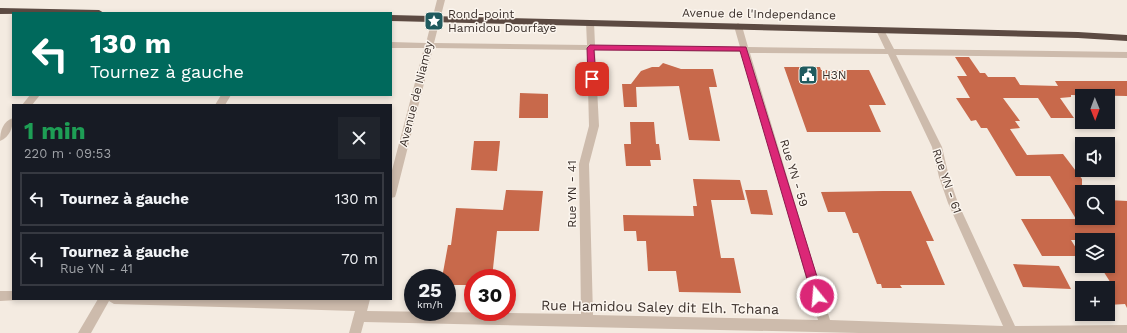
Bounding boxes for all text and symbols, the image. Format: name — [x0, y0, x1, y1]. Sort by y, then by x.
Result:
street label: Avenue de l'Independance — [682, 6, 836, 22]
place label: Rond-point Hamidou Dourfaye — [448, 7, 557, 35]
place icon: Rond-point Hamidou Dourfaye — [423, 10, 445, 32]
text: 130 m — [90, 27, 171, 60]
icon: left — [24, 28, 76, 80]
street label: Avenue de Niamey — [396, 39, 436, 148]
text: Tournez à gauche — [90, 61, 244, 82]
pin — [575, 62, 609, 96]
public building icon: H3N — [797, 64, 819, 86]
icon: arrive — [581, 68, 603, 90]
place label: H3N — [822, 68, 847, 82]
north arrow — [1075, 89, 1115, 129]
map controls — [1075, 89, 1115, 321]
text: 1 min — [24, 117, 86, 145]
button: close — [338, 117, 380, 159]
button: sound — [1075, 137, 1115, 177]
street label: Rue YN - 59 — [777, 138, 811, 208]
text: 220 m · 09:53 — [24, 146, 111, 161]
street label: Rue YN - 61 — [929, 147, 965, 215]
street label: Rue YN - 41 — [565, 160, 579, 228]
button: search — [1075, 185, 1115, 225]
icon: left — [26, 188, 48, 210]
text: Tournez à gauche — [60, 190, 189, 208]
text: 130 m — [335, 190, 378, 208]
button: layers — [1075, 233, 1115, 273]
text: Tournez à gauche — [60, 243, 189, 261]
icon: left — [26, 248, 48, 270]
text: 70 m — [341, 250, 378, 268]
text: Rue YN - 41 — [60, 261, 133, 276]
speed limit sign: 30 — [464, 269, 516, 321]
position arrow — [796, 275, 838, 317]
text: 25 — [418, 278, 442, 302]
button: + — [1075, 281, 1115, 321]
street label: Rue Hamidou Saley dit Elh. Tchana — [541, 297, 779, 317]
text: km/h — [417, 299, 443, 310]

